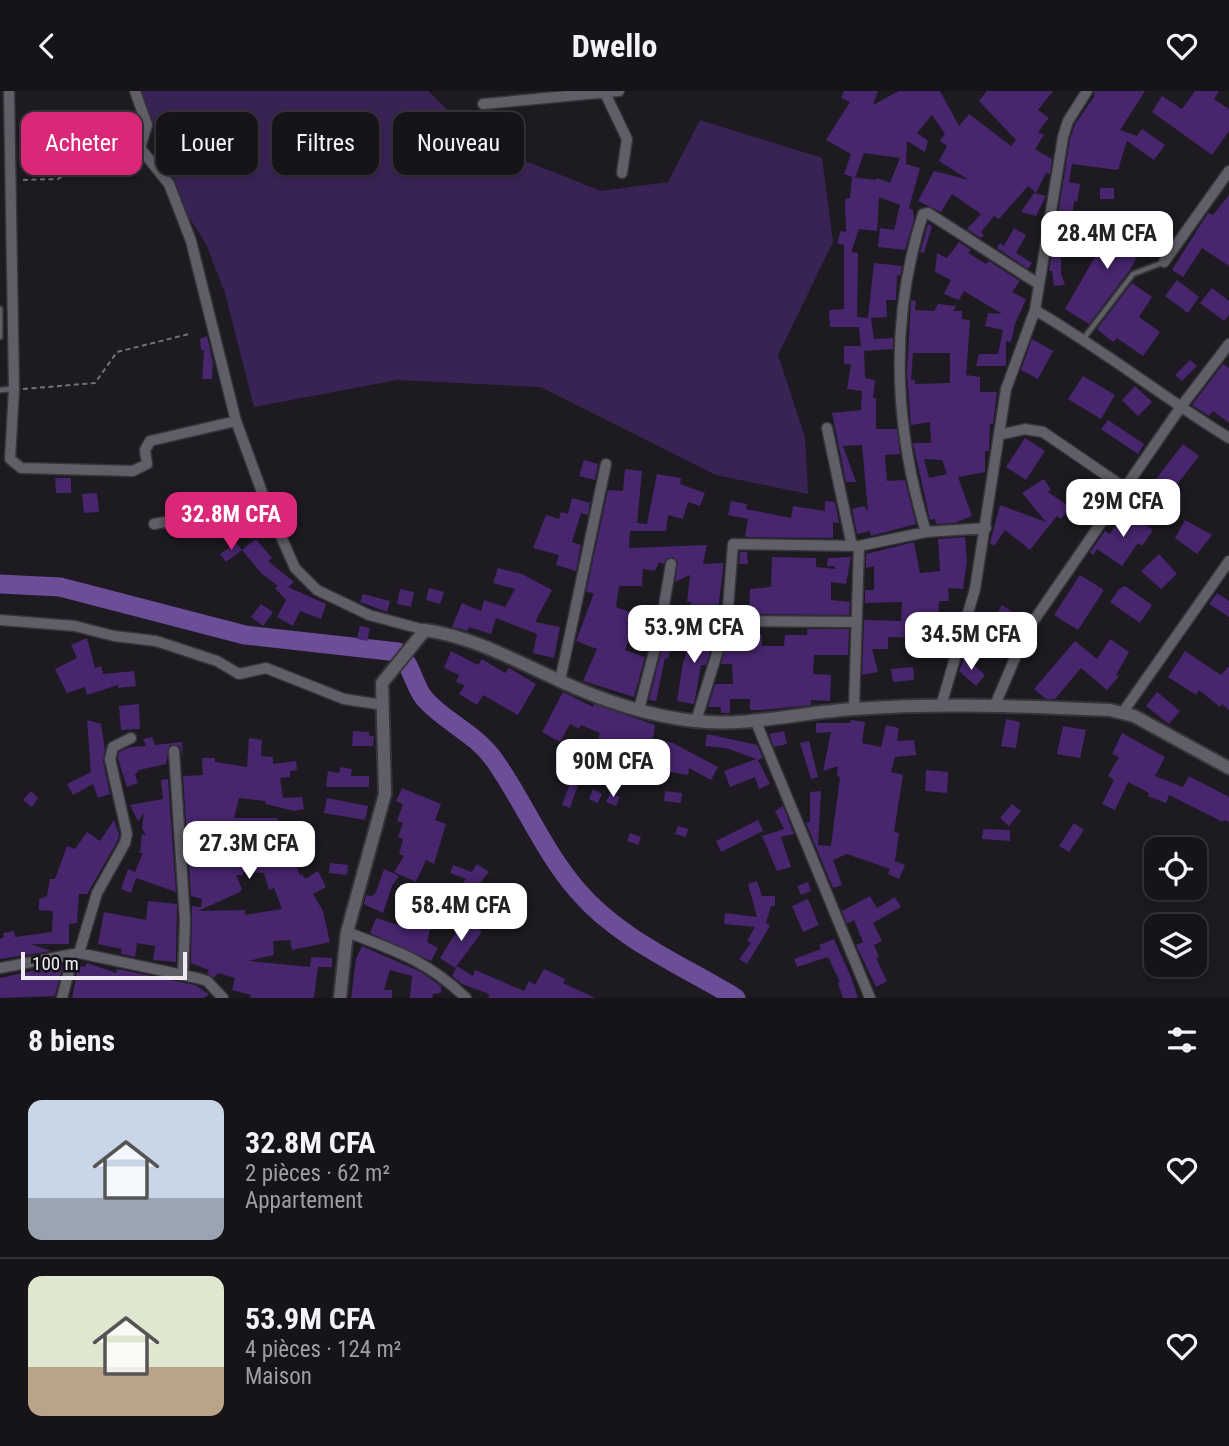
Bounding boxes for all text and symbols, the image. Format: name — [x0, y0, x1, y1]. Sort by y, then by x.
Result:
icon: back — [28, 27, 66, 65]
text: Dwello — [572, 27, 657, 65]
icon: heart — [1163, 27, 1201, 65]
chip: Acheter — [21, 112, 142, 175]
chip: Louer — [156, 112, 258, 175]
chip: Filtres — [272, 112, 379, 175]
chip: Nouveau — [393, 112, 524, 175]
pin: 28.4M CFA — [1027, 211, 1187, 271]
text: 28.4M CFA — [1057, 220, 1157, 247]
pin: 29M CFA — [1058, 479, 1188, 539]
text: 29M CFA — [1082, 488, 1164, 515]
pin: 32.8M CFA — [151, 493, 311, 552]
text: 32.8M CFA — [181, 501, 281, 528]
pin: 53.9M CFA — [614, 605, 774, 665]
pin: 34.5M CFA — [891, 613, 1051, 672]
text: 53.9M CFA — [644, 614, 744, 641]
text: 34.5M CFA — [921, 621, 1021, 648]
pin: 90M CFA — [548, 739, 678, 799]
text: 90M CFA — [572, 748, 654, 775]
pin: 27.3M CFA — [169, 821, 329, 881]
text: 27.3M CFA — [199, 830, 299, 857]
map controls — [1144, 837, 1207, 977]
button: locate — [1144, 837, 1207, 900]
pin: 58.4M CFA — [381, 883, 541, 943]
text: 58.4M CFA — [411, 892, 511, 919]
button: layers — [1144, 914, 1207, 977]
scale bar — [21, 949, 187, 981]
text: 100 m — [32, 952, 79, 975]
icon: filters — [1163, 1021, 1201, 1059]
text: 8 biens — [28, 1023, 115, 1058]
text: 32.8M CFA — [245, 1125, 375, 1160]
icon: home — [84, 1128, 168, 1212]
icon: heart — [1163, 1151, 1201, 1189]
text: 2 pièces · 62 m² — [245, 1160, 390, 1187]
text: Appartement — [245, 1187, 363, 1214]
text: 53.9M CFA — [245, 1301, 375, 1336]
icon: home — [84, 1304, 168, 1388]
icon: heart — [1163, 1327, 1201, 1365]
text: 4 pièces · 124 m² — [245, 1336, 401, 1363]
text: Maison — [245, 1363, 312, 1390]

